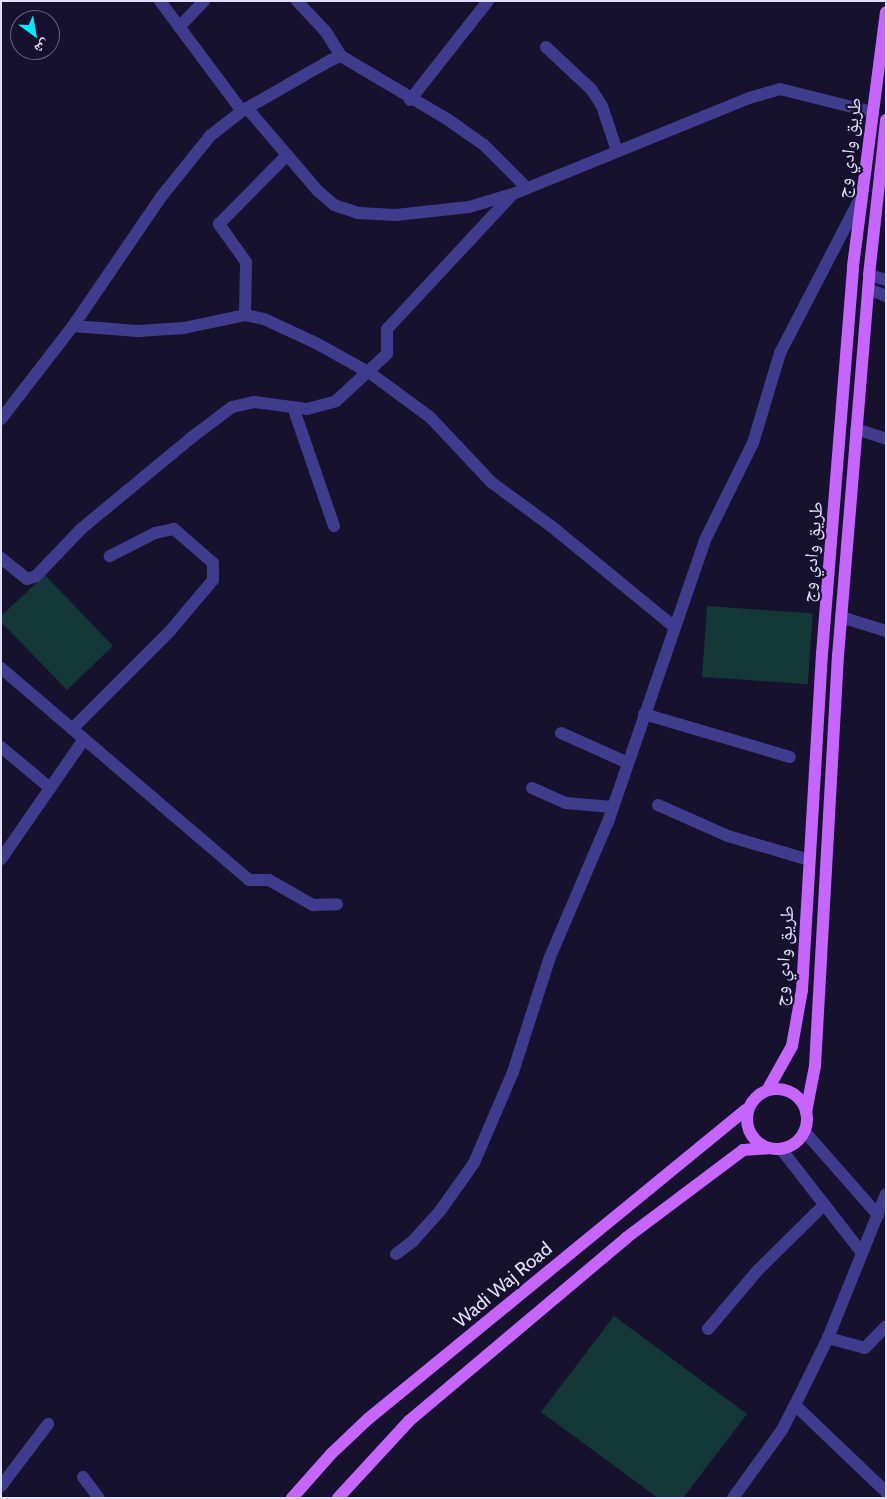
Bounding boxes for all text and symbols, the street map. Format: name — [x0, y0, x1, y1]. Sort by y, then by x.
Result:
north arrow — [10, 10, 60, 60]
text: ش — [31, 35, 53, 58]
street label: طريق وادي وج — [832, 96, 866, 200]
street label: طريق وادي وج — [796, 500, 828, 604]
street label: طريق وادي وج — [769, 905, 799, 1007]
street label: Wadi Waj Road — [449, 1237, 557, 1333]

